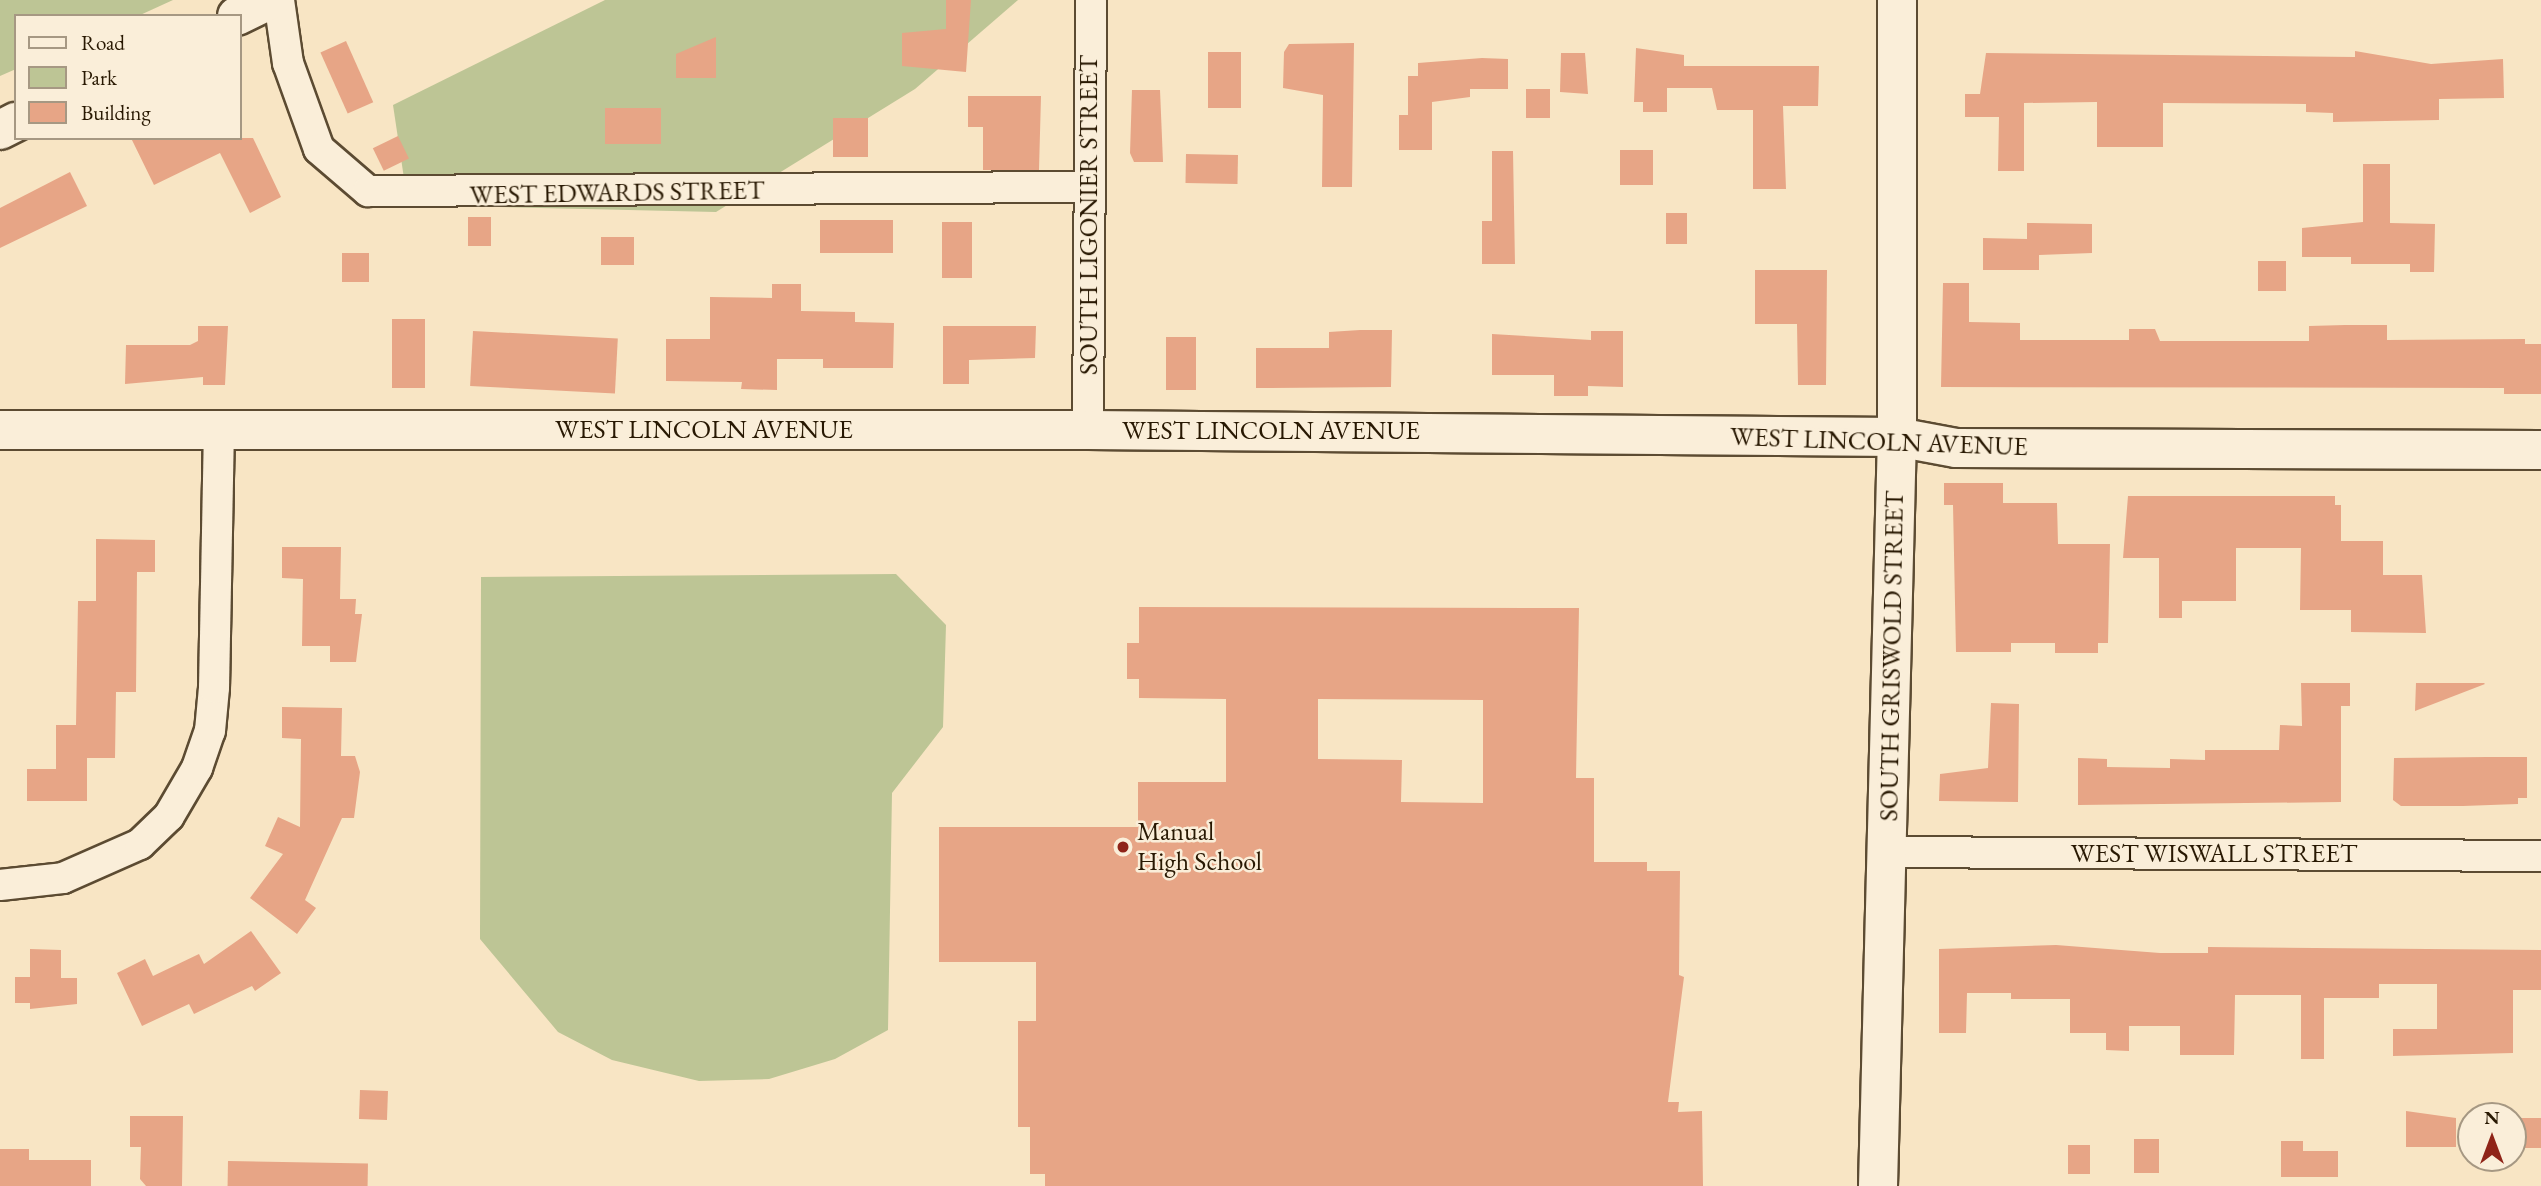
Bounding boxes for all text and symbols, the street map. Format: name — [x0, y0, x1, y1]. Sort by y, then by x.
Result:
legend — [14, 14, 242, 140]
text: Road — [81, 29, 125, 56]
street label: SOUTH LIGONIER STREET — [1073, 55, 1105, 375]
text: Park — [81, 64, 117, 91]
text: Building — [81, 99, 151, 126]
street label: WEST EDWARDS STREET — [469, 175, 765, 211]
street label: WEST LINCOLN AVENUE — [555, 414, 853, 446]
street label: WEST LINCOLN AVENUE — [1122, 415, 1420, 447]
street label: WEST LINCOLN AVENUE — [1730, 421, 2028, 463]
street label: SOUTH GRISWOLD STREET — [1874, 490, 1910, 822]
place label: Manual High School — [1137, 816, 1262, 878]
street label: WEST WISWALL STREET — [2071, 838, 2357, 870]
marker: Manual High School — [1115, 839, 1131, 855]
north arrow — [2457, 1102, 2527, 1172]
text: N — [2484, 1105, 2500, 1130]

